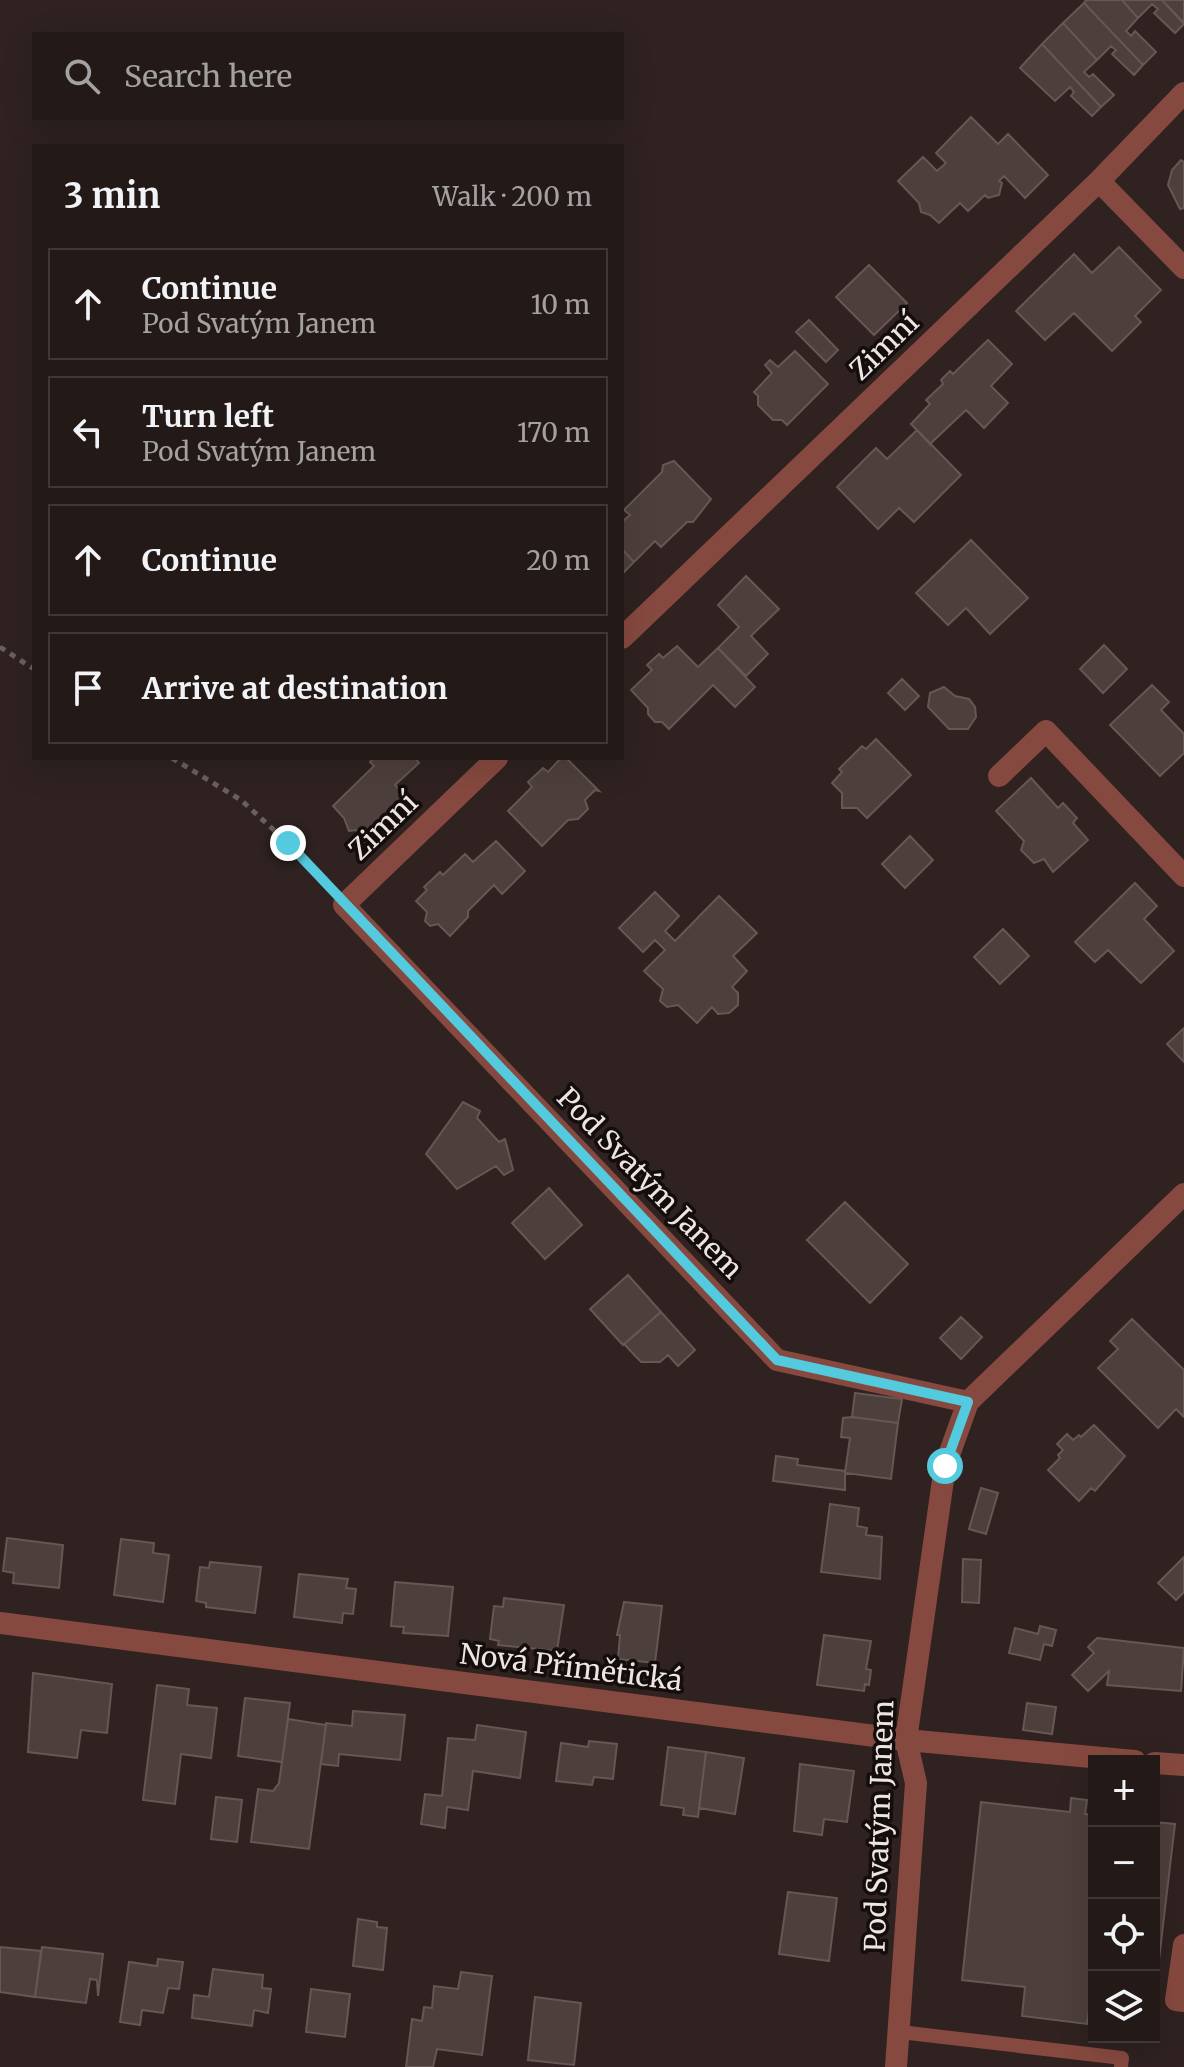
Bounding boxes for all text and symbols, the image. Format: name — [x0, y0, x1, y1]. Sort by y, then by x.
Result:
search box — [32, 32, 624, 120]
icon: search — [60, 54, 104, 98]
text: Search here — [124, 57, 292, 95]
text: 3 min — [64, 175, 160, 217]
text: Walk · 200 m — [433, 180, 592, 213]
text: Continue — [142, 269, 277, 307]
icon: ahead — [66, 282, 110, 326]
text: 10 m — [531, 288, 590, 321]
street label: Zimní — [842, 304, 927, 388]
text: Pod Svatým Janem — [142, 307, 376, 340]
text: Turn left — [142, 397, 274, 435]
icon: left — [66, 410, 110, 454]
text: 170 m — [517, 416, 590, 449]
text: Pod Svatým Janem — [142, 435, 376, 468]
icon: ahead — [66, 538, 110, 582]
text: Continue — [142, 541, 277, 579]
text: 20 m — [526, 544, 590, 577]
icon: arrive — [66, 666, 110, 710]
text: Arrive at destination — [142, 669, 448, 707]
street label: Zimní — [341, 784, 426, 868]
route end — [270, 825, 306, 861]
street label: Pod Svatým Janem — [549, 1080, 751, 1286]
route start — [927, 1448, 963, 1484]
street label: Nová Přímětická — [458, 1635, 684, 1699]
street label: Pod Svatým Janem — [857, 1699, 901, 1953]
map controls — [1088, 1755, 1160, 2043]
button: + — [1088, 1755, 1160, 1827]
button: − — [1088, 1827, 1160, 1899]
button: locate — [1088, 1899, 1160, 1971]
button: layers — [1088, 1971, 1160, 2043]

